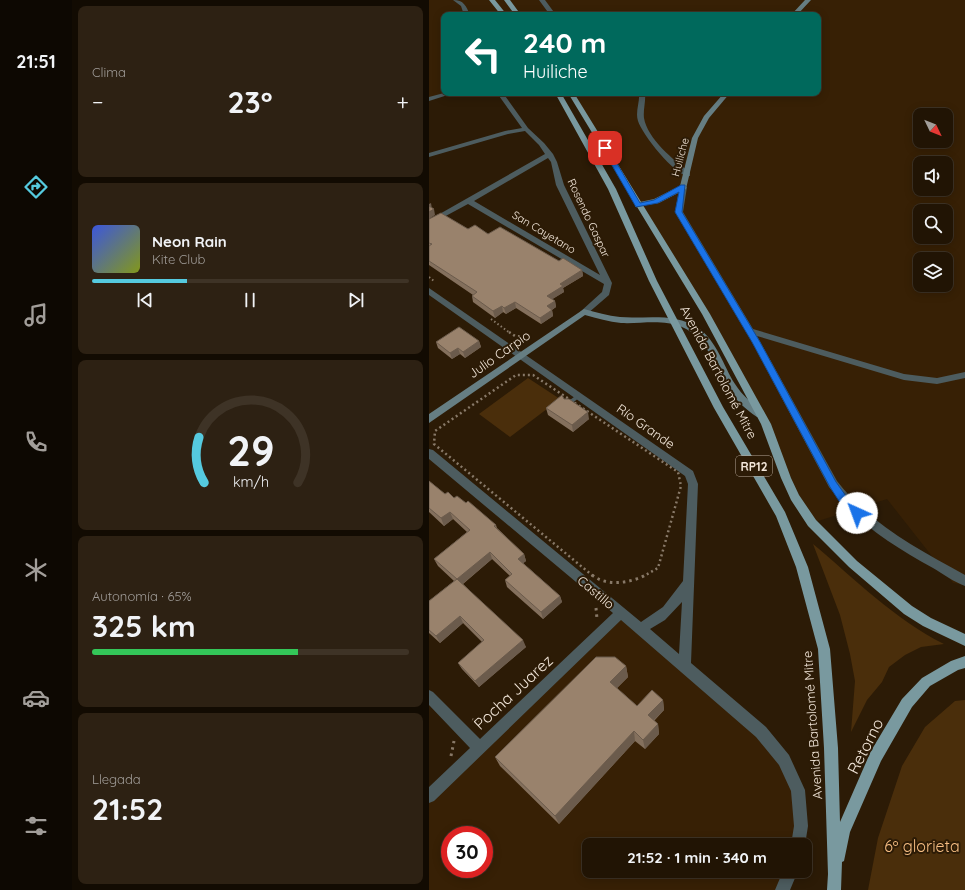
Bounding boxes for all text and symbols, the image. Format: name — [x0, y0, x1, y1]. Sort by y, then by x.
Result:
text: 240 m — [523, 25, 606, 60]
icon: left — [457, 28, 509, 80]
text: 21:51 — [16, 50, 56, 73]
text: Huiliche — [523, 60, 588, 83]
text: Clima — [92, 64, 126, 80]
text: 23° — [228, 83, 273, 121]
text: − — [92, 88, 103, 116]
text: + — [397, 88, 409, 116]
north arrow — [913, 108, 953, 148]
map controls — [913, 108, 953, 292]
pin — [588, 131, 622, 165]
street label: Huiliche — [668, 136, 692, 178]
icon: arrive — [594, 137, 616, 159]
button: sound — [913, 156, 953, 196]
icon: directions — [22, 173, 50, 201]
street label: Rosendo Gaspar — [565, 176, 614, 260]
button: search — [913, 204, 953, 244]
street label: San Cayetano — [510, 207, 579, 257]
text: Neon Rain — [152, 232, 227, 251]
text: Kite Club — [152, 251, 205, 267]
button: layers — [913, 252, 953, 292]
icon: previous — [134, 289, 156, 311]
icon: pause — [239, 289, 261, 311]
icon: next — [345, 289, 367, 311]
icon: music — [22, 301, 50, 329]
street label: Avenida Bartolomé Mitre — [677, 303, 761, 441]
street label: Julio Carpio — [465, 327, 533, 381]
street label: Río Grande — [614, 400, 678, 452]
text: 29 — [227, 424, 274, 476]
icon: phone — [22, 428, 50, 456]
road number: RP12 — [736, 456, 772, 476]
text: km/h — [232, 473, 269, 491]
position arrow — [836, 492, 878, 534]
icon: climate — [22, 556, 50, 584]
street label: Castillo — [574, 572, 618, 612]
text: Autonomía · 65% — [92, 588, 192, 604]
text: 325 km — [92, 607, 196, 645]
street label: Pocha Juarez — [469, 650, 557, 734]
street label: Avenida Bartolomé Mitre — [799, 650, 825, 800]
icon: car — [22, 684, 50, 712]
street label: Retorno — [843, 715, 887, 777]
text: Llegada — [92, 771, 141, 787]
text: 21:52 — [92, 790, 163, 828]
icon: filters — [22, 812, 50, 840]
speed limit sign: 30 — [441, 826, 493, 878]
park label: 6º glorieta — [884, 836, 960, 856]
text: 21:52 · 1 min · 340 m — [627, 848, 767, 867]

